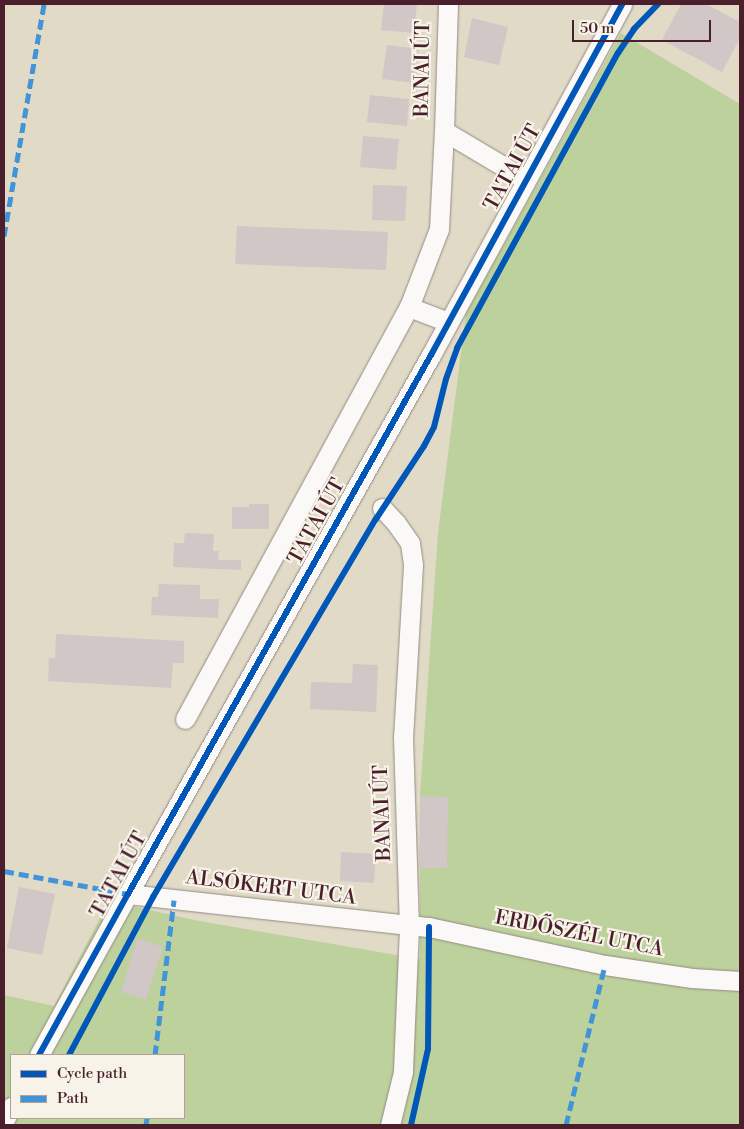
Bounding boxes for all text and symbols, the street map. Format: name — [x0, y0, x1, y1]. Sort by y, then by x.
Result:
scale bar — [574, 10, 713, 42]
text: 50 m — [580, 19, 614, 38]
street label: BANAI ÚT — [410, 21, 436, 117]
street label: TATAI ÚT — [480, 121, 546, 215]
street label: TATAI ÚT — [284, 475, 350, 569]
street label: BANAI ÚT — [369, 764, 397, 862]
street label: TATAI ÚT — [86, 828, 152, 922]
street label: ALSÓKERT UTCA — [185, 866, 357, 910]
street label: ERDŐSZÉL UTCA — [493, 906, 665, 962]
legend — [10, 1054, 185, 1119]
text: Cycle path — [57, 1064, 127, 1083]
text: Path — [57, 1089, 89, 1108]

